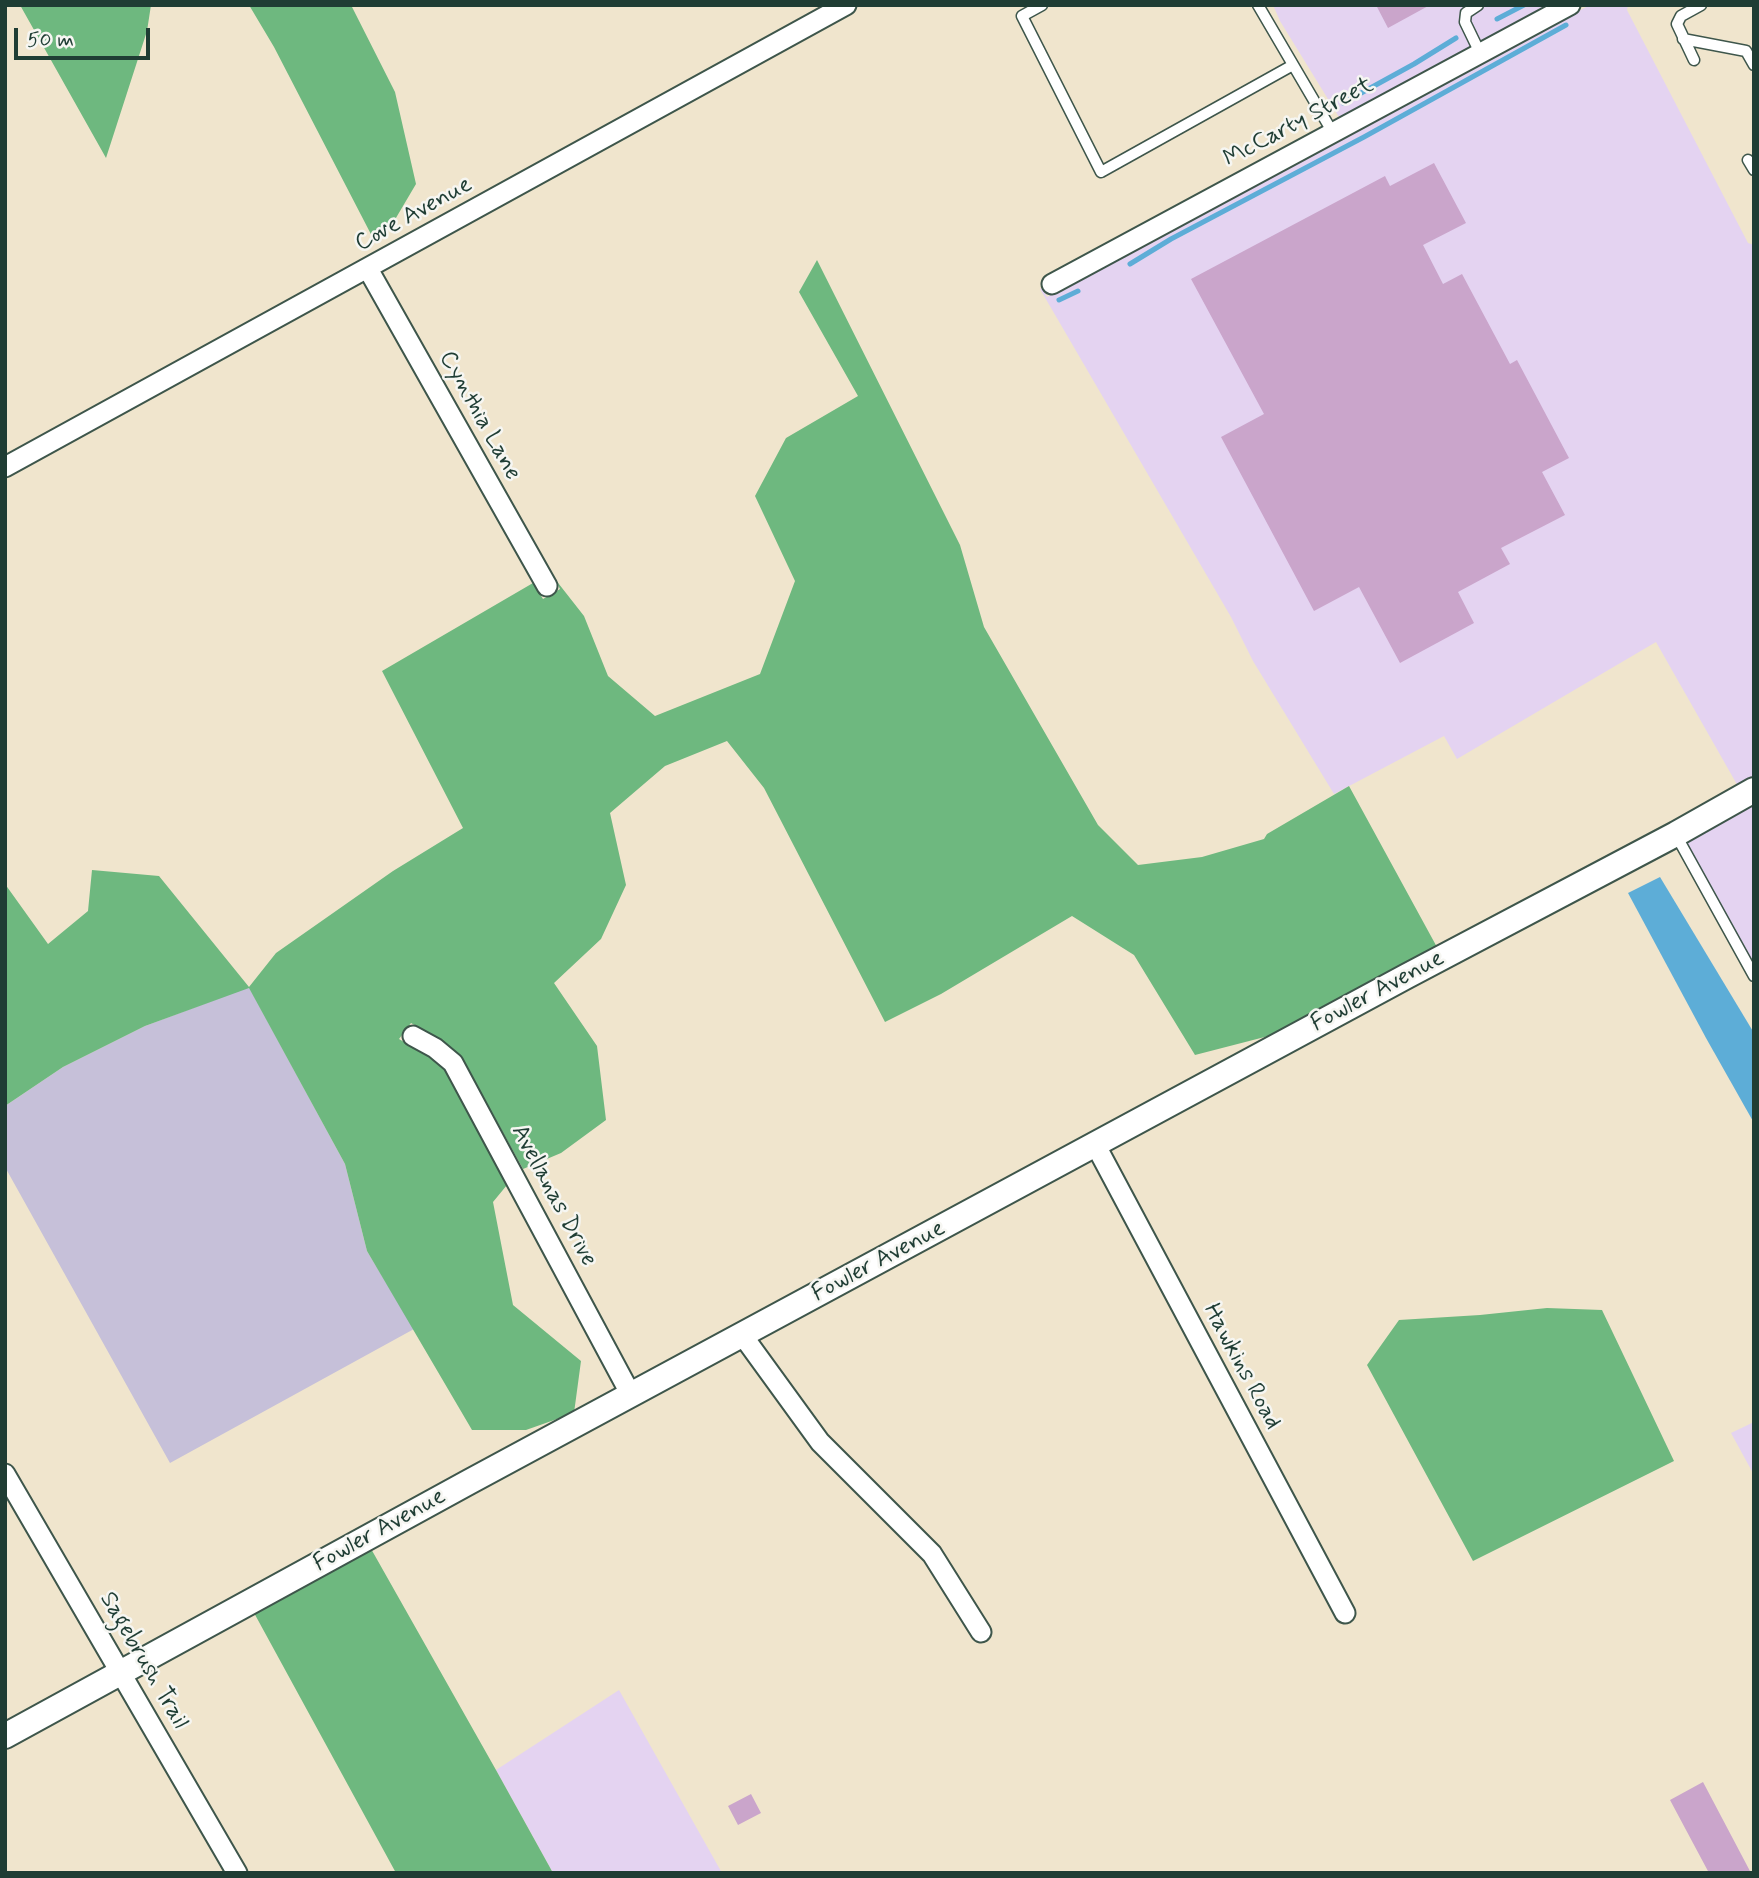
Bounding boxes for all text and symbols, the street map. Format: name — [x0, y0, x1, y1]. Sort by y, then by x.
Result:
scale bar — [18, 14, 154, 58]
text: 50 m — [27, 26, 74, 54]
street label: McCarty Street — [1219, 71, 1379, 175]
street label: Cove Avenue — [350, 171, 478, 259]
street label: Cynthia Lane — [432, 346, 526, 486]
street label: Fowler Avenue — [1306, 945, 1450, 1039]
street label: Avellanas Drive — [504, 1120, 602, 1272]
street label: Fowler Avenue — [807, 1215, 951, 1309]
street label: Hawkins Road — [1196, 1299, 1286, 1435]
street label: Fowler Avenue — [309, 1483, 451, 1579]
street label: Sagebrush Trail — [92, 1587, 194, 1735]

